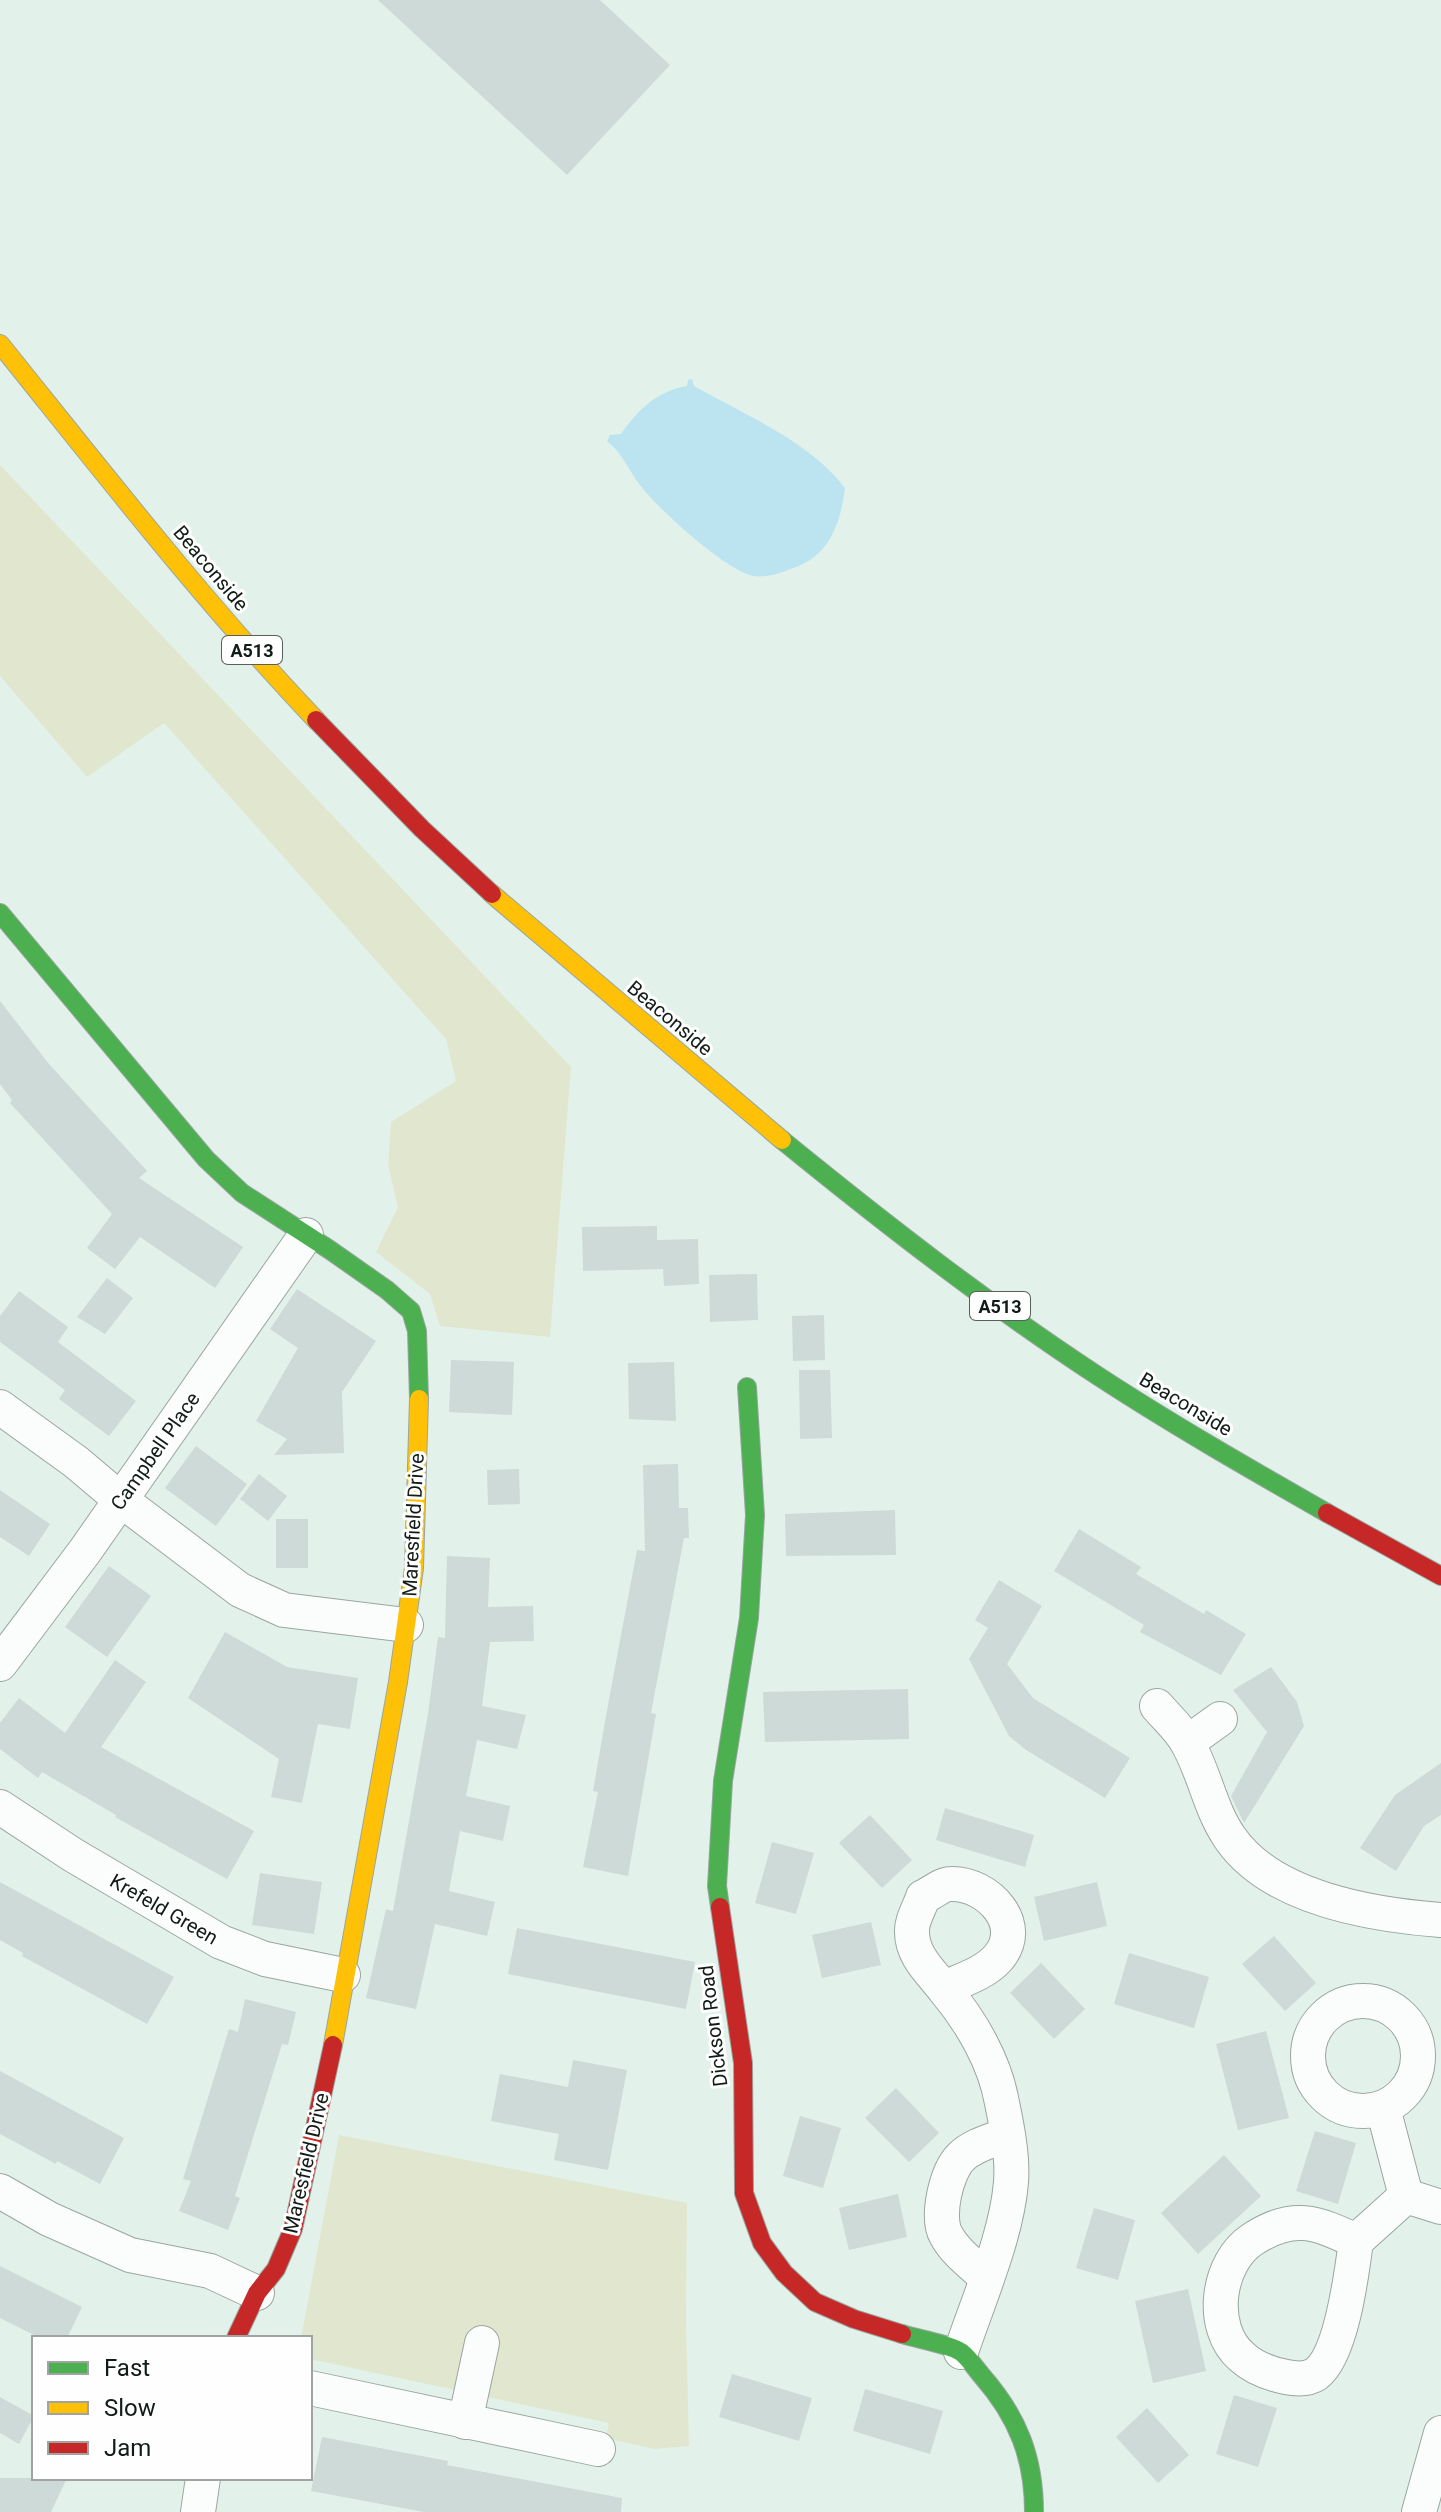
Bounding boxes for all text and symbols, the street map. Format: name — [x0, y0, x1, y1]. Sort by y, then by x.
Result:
street label: Beaconside — [168, 520, 254, 616]
road number: A513 — [222, 636, 282, 664]
street label: Beaconside — [622, 975, 718, 1061]
road number: A513 — [970, 1292, 1030, 1320]
street label: Beaconside — [1135, 1367, 1237, 1441]
street label: Campbell Place — [105, 1387, 205, 1515]
street label: Maresfield Drive — [397, 1453, 429, 1597]
street label: Krefeld Green — [106, 1868, 222, 1950]
street label: Dickson Road — [694, 1964, 732, 2088]
street label: Maresfield Drive — [278, 2090, 334, 2236]
legend — [32, 2336, 312, 2480]
text: Fast — [104, 2354, 150, 2382]
text: Slow — [104, 2394, 156, 2422]
text: Jam — [104, 2434, 151, 2462]

